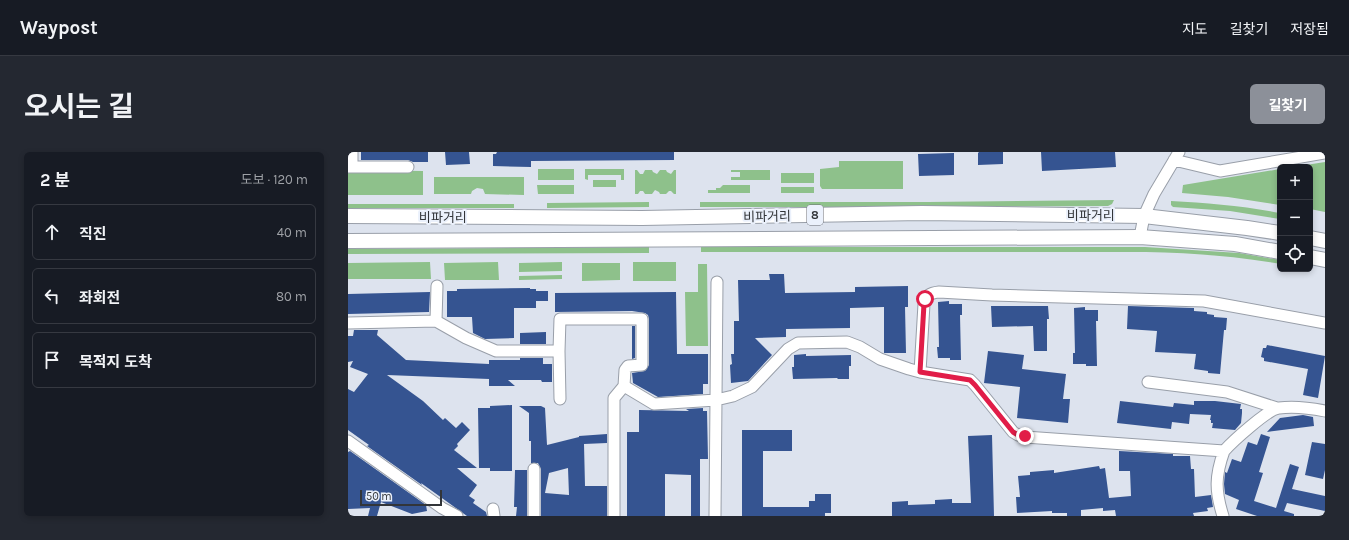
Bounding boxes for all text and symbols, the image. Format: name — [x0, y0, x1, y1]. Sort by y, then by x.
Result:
text: Waypost — [20, 17, 98, 39]
text: 지도 — [1182, 21, 1208, 38]
text: 길찾기 — [1230, 21, 1268, 38]
text: 저장됨 — [1290, 21, 1329, 38]
button: 길찾기 — [1250, 84, 1325, 124]
text: 오시는 길 — [24, 90, 134, 123]
map controls — [1277, 164, 1313, 272]
button: + — [1277, 164, 1313, 200]
text: 2 분 — [40, 170, 70, 190]
text: 도보 · 120 m — [241, 172, 308, 187]
button: − — [1277, 200, 1313, 236]
road number: 8 — [807, 205, 823, 225]
street label: 비파거리 — [1067, 208, 1115, 223]
street label: 비파거리 — [743, 209, 791, 224]
street label: 비파거리 — [419, 210, 467, 225]
icon: ahead — [41, 221, 63, 243]
text: 직진 — [79, 225, 107, 243]
text: 40 m — [277, 225, 307, 240]
button: locate — [1277, 236, 1313, 272]
icon: left — [41, 285, 63, 307]
text: 좌회전 — [79, 289, 120, 307]
text: 80 m — [276, 289, 307, 304]
route start — [916, 290, 934, 308]
icon: arrive — [41, 349, 63, 371]
text: 목적지 도착 — [79, 353, 152, 371]
route end — [1016, 427, 1034, 445]
scale bar — [360, 488, 442, 507]
text: 50 m — [366, 490, 392, 503]

